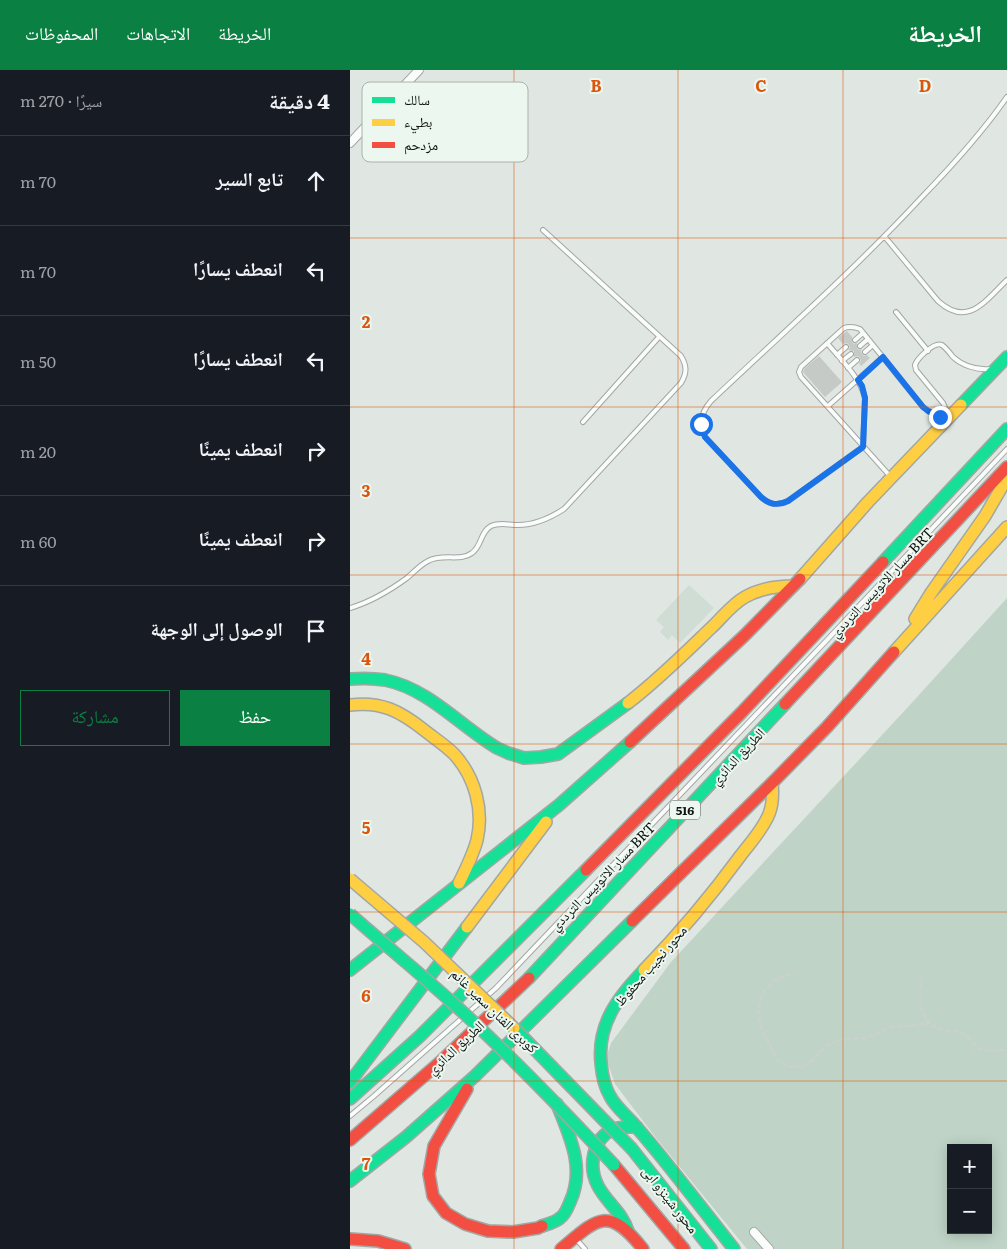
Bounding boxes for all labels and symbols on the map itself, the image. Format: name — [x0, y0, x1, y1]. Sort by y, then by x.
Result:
text: B — [590, 73, 602, 97]
text: C — [755, 73, 767, 97]
text: D — [919, 73, 931, 97]
legend — [362, 82, 528, 162]
text: سالك — [404, 89, 430, 109]
text: بطيء — [404, 111, 433, 134]
text: مزدحم — [404, 134, 438, 155]
text: 2 — [362, 309, 371, 333]
route end — [929, 406, 952, 429]
route start — [690, 413, 713, 436]
text: 3 — [362, 478, 371, 502]
street label: مسار الاتوبيس الترددي BRT — [825, 523, 939, 643]
text: 4 — [361, 646, 371, 670]
street label: الطريق الدائري — [705, 723, 771, 791]
road number: 516 — [670, 800, 700, 820]
text: 5 — [362, 815, 371, 839]
street label: مسار الاتوبيس الترددي BRT — [545, 817, 661, 936]
street label: محور نجيب محفوظ — [609, 920, 691, 1010]
street label: كوبرى الفنان سمير غانم — [446, 963, 543, 1058]
text: 6 — [361, 983, 371, 1007]
street label: الطريق الدائري — [422, 1015, 490, 1081]
text: 7 — [362, 1151, 371, 1175]
street label: محور شينزو ابى — [638, 1161, 704, 1237]

